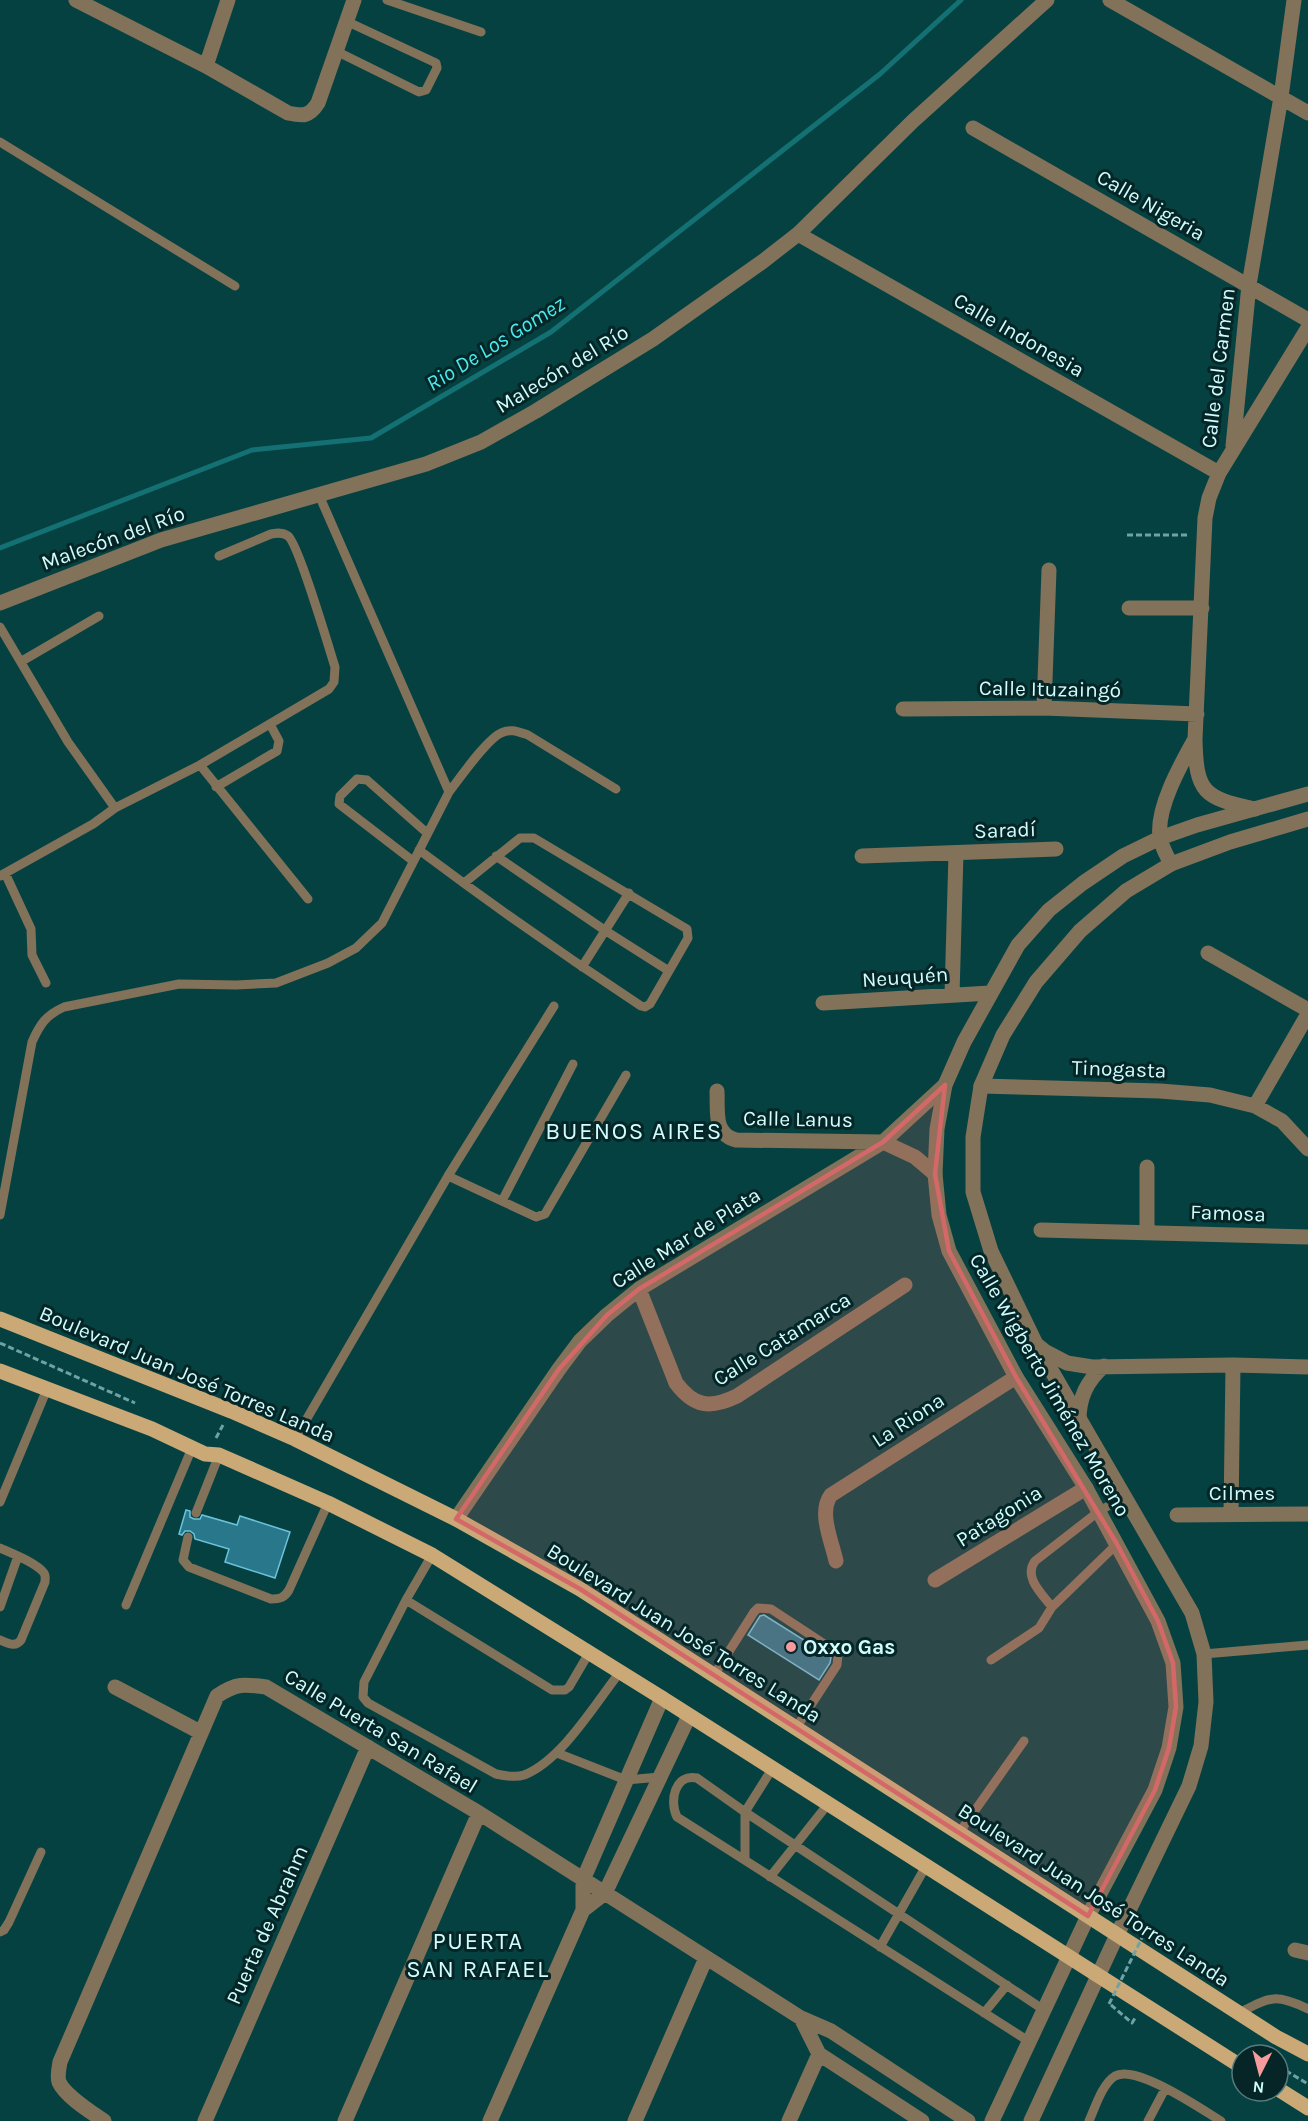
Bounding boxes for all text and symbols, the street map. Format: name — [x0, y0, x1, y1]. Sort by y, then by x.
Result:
street label: Calle Nigeria — [1093, 164, 1209, 246]
street label: Calle del Carmen — [1196, 287, 1240, 449]
street label: Calle Indonesia — [949, 288, 1089, 382]
water label: Rio De Los Gomez — [421, 291, 570, 397]
street label: Malecón del Río — [491, 320, 633, 418]
street label: Malecón del Río — [38, 501, 188, 575]
street label: Calle Ituzaingó — [979, 676, 1121, 702]
street label: Saradí — [974, 817, 1037, 843]
street label: Neuquén — [861, 962, 949, 992]
street label: Tinogasta — [1071, 1055, 1167, 1083]
street label: Calle Lanus — [743, 1106, 853, 1132]
district label: BUENOS AIRES — [545, 1117, 723, 1145]
street label: Calle Mar de Plata — [607, 1183, 765, 1293]
street label: Famosa — [1190, 1200, 1266, 1226]
street label: Calle Wigberto Jiménez Moreno — [965, 1249, 1135, 1521]
street label: Calle Catamarca — [709, 1287, 855, 1391]
street label: Boulevard Juan José Torres Landa — [36, 1301, 338, 1447]
street label: La Riona — [867, 1388, 949, 1452]
street label: Patagonia — [952, 1480, 1046, 1552]
street label: Cilmes — [1209, 1481, 1275, 1505]
street label: Boulevard Juan José Torres Landa — [543, 1538, 825, 1728]
place label: Oxxo Gas — [803, 1635, 895, 1659]
marker: Oxxo Gas — [784, 1640, 798, 1654]
street label: Calle Puerta San Rafael — [280, 1664, 482, 1798]
street label: Boulevard Juan José Torres Landa — [954, 1798, 1234, 1992]
street label: Puerta de Abrahm — [221, 1842, 313, 2008]
district label: PUERTA SAN RAFAEL — [406, 1927, 550, 1983]
north arrow — [1230, 2043, 1290, 2103]
text: N — [1252, 2077, 1265, 2097]

